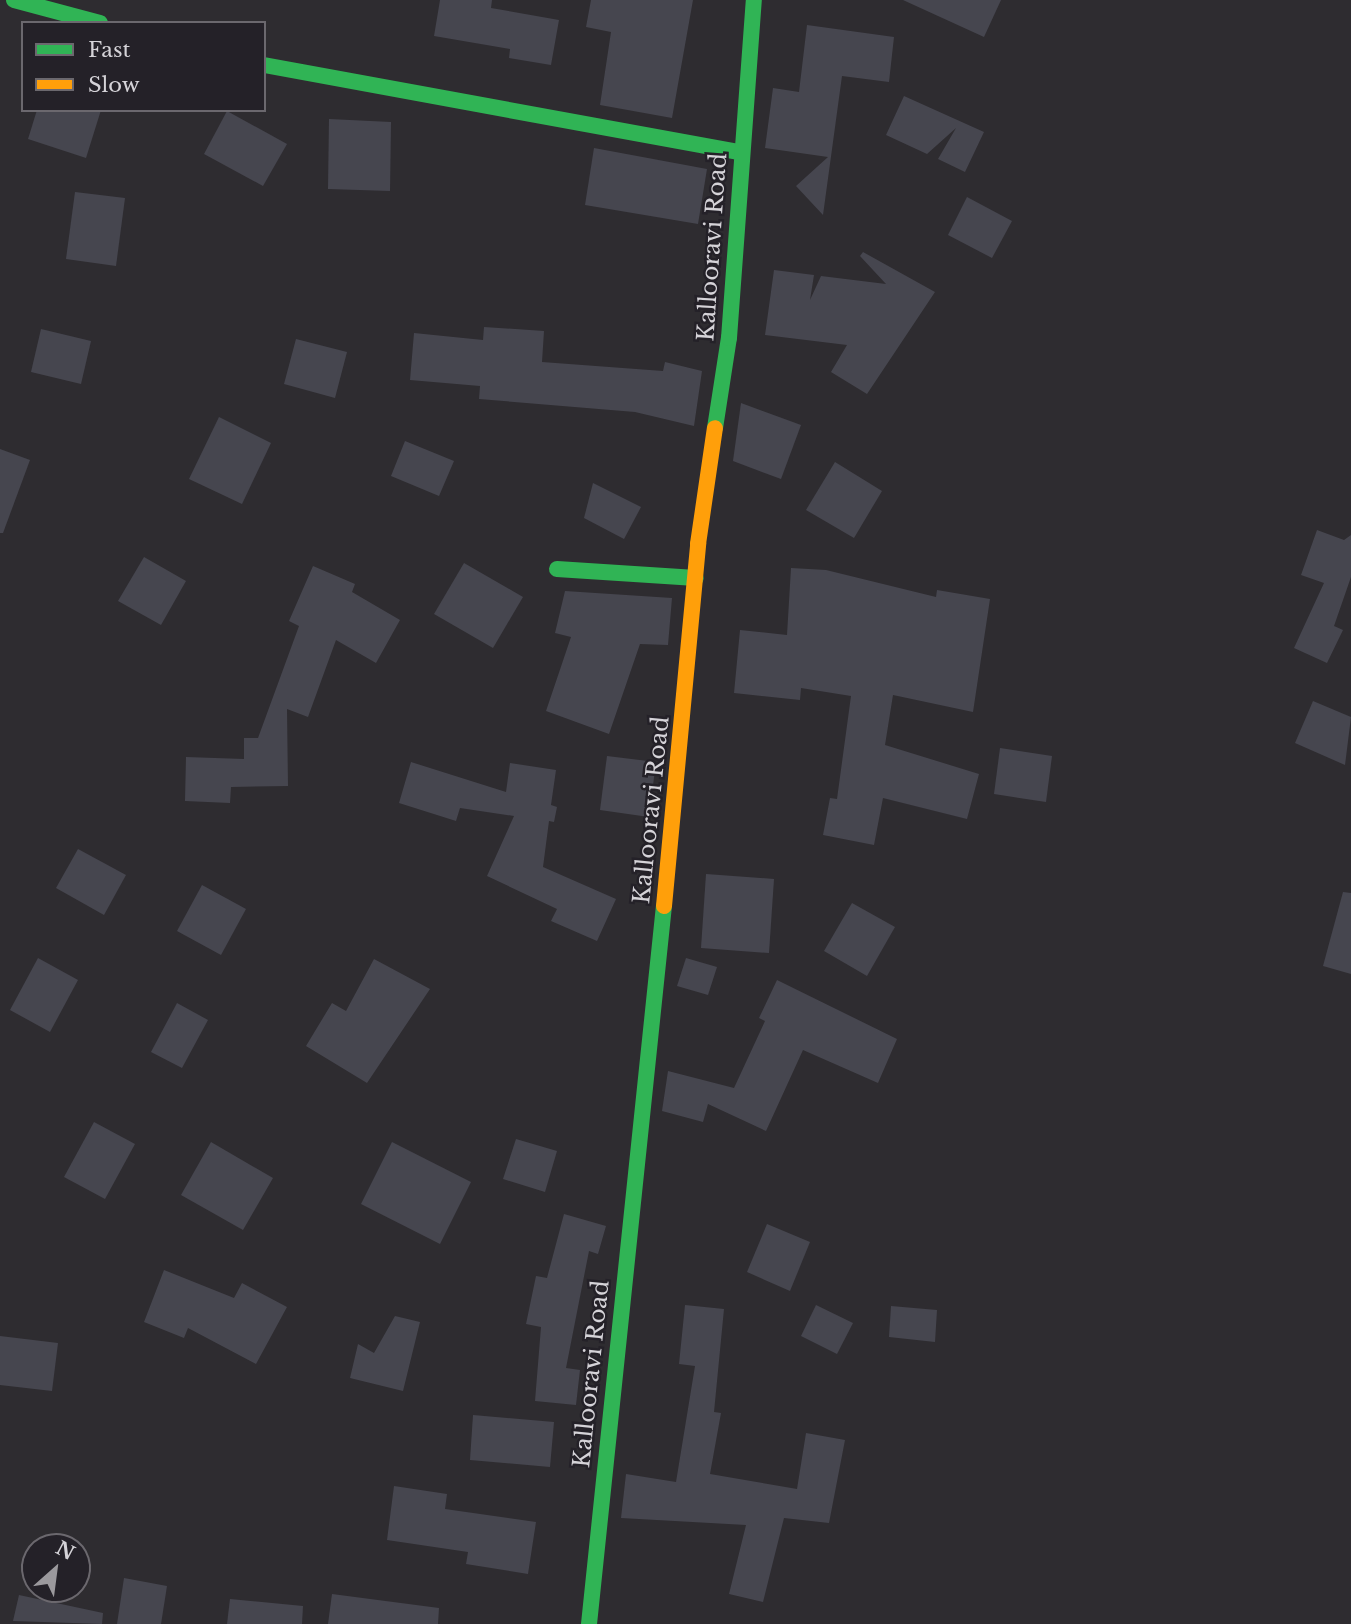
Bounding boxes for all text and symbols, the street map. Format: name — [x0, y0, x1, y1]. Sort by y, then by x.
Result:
legend — [21, 21, 266, 112]
text: Fast — [88, 37, 130, 63]
text: Slow — [88, 72, 140, 98]
street label: Kallooravi Road — [692, 152, 732, 342]
street label: Kallooravi Road — [627, 715, 675, 905]
street label: Kallooravi Road — [567, 1279, 615, 1469]
north arrow — [21, 1533, 91, 1603]
text: N — [52, 1536, 78, 1565]

